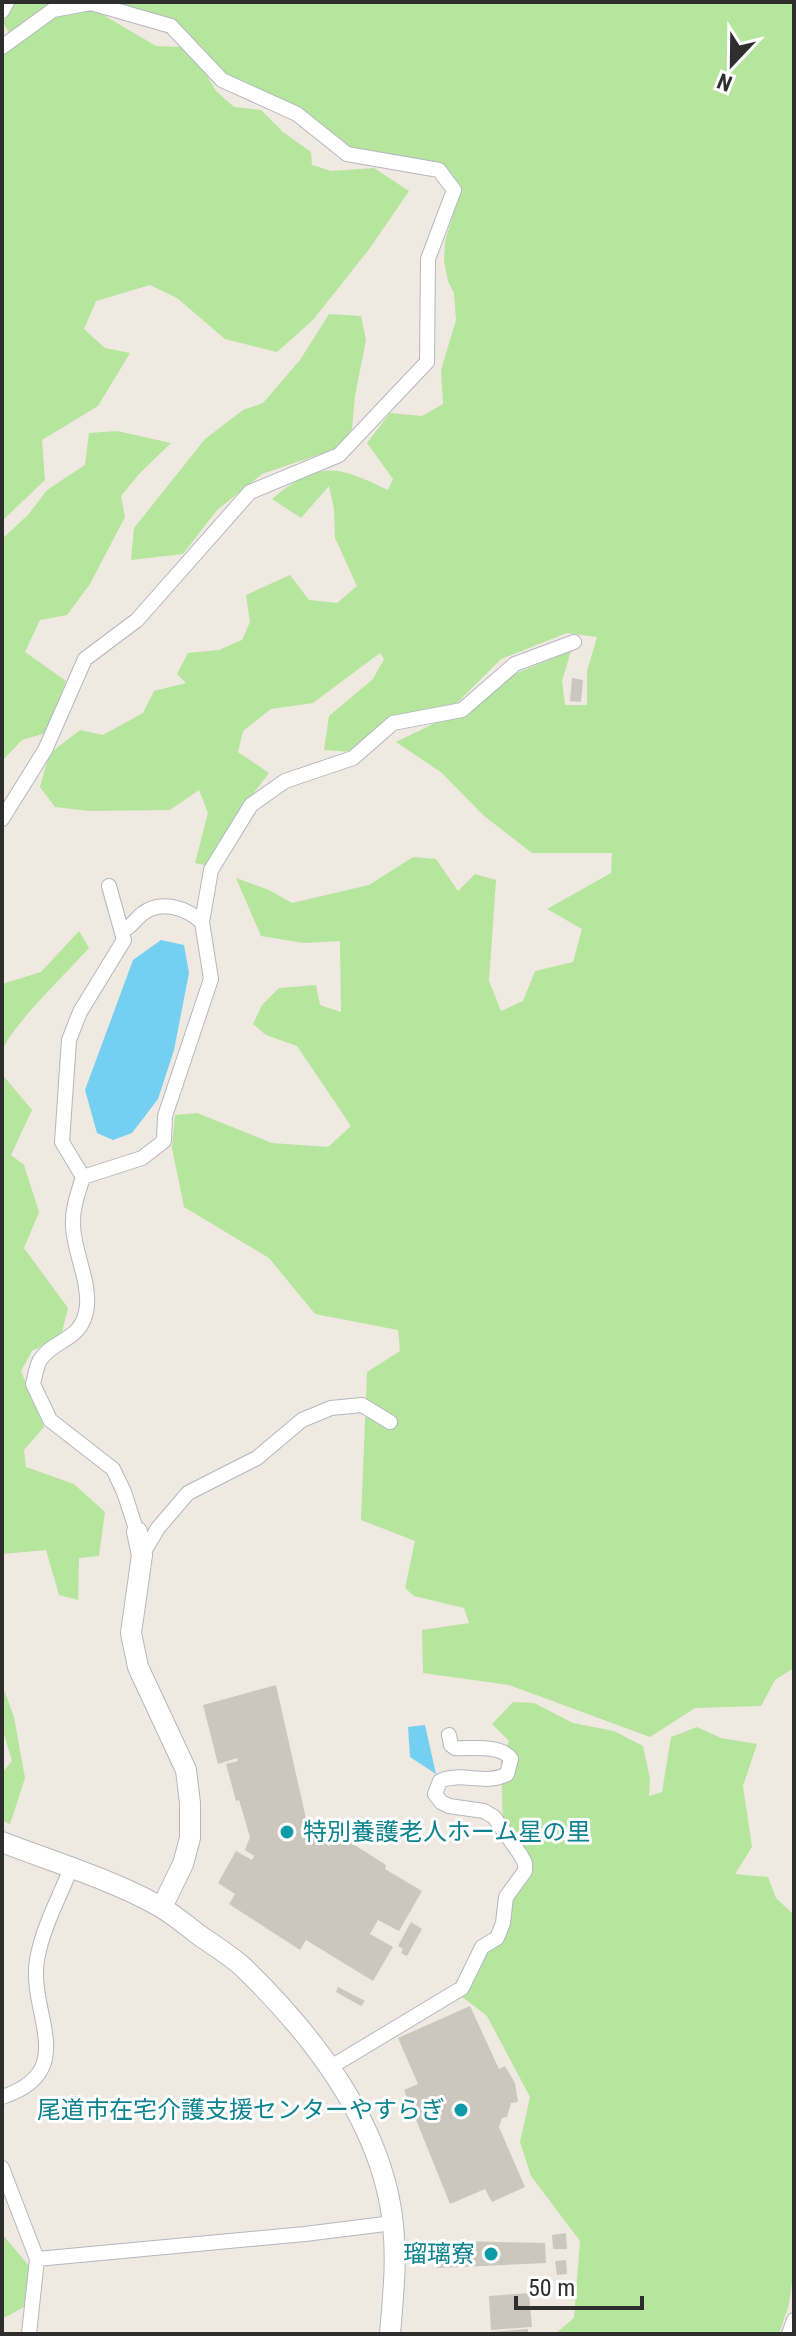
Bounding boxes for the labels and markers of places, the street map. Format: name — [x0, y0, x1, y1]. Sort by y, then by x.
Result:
place label: 特別養護老人ホーム星の里 — [303, 1818, 590, 1846]
marker: 特別養護老人ホーム星の里 — [278, 1823, 296, 1841]
place label: 尾道市在宅介護支援センターやすらぎ — [37, 2096, 445, 2124]
marker: 尾道市在宅介護支援センターやすらぎ — [452, 2101, 470, 2119]
place label: 瑠璃寮 — [403, 2240, 475, 2268]
marker: 瑠璃寮 — [482, 2245, 500, 2263]

